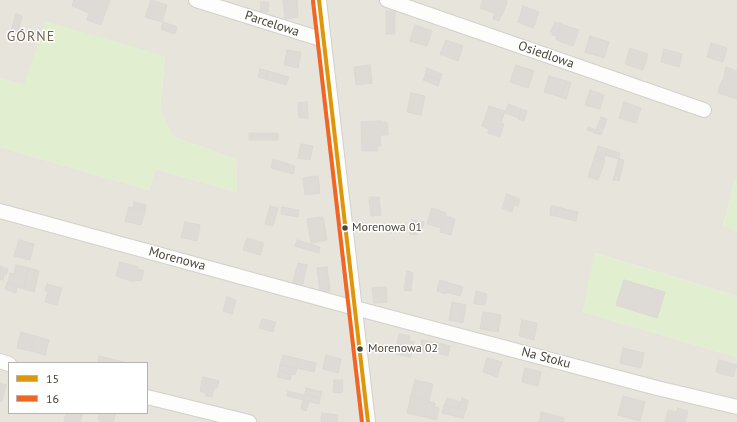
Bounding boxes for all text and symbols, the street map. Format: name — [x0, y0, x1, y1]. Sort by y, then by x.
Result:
street label: Parcelowa — [243, 8, 301, 40]
district label: GÓRNE — [7, 29, 55, 45]
street label: Osiedlowa — [516, 38, 576, 72]
place label: Morenowa 01 — [352, 221, 422, 235]
marker: Morenowa 01 — [340, 223, 350, 233]
street label: Morenowa — [147, 244, 207, 274]
place label: Morenowa 02 — [368, 342, 438, 356]
marker: Morenowa 02 — [355, 344, 365, 354]
street label: Na Stoku — [520, 344, 572, 372]
legend — [8, 362, 148, 414]
text: 15 — [46, 371, 59, 386]
text: 16 — [46, 391, 59, 406]

